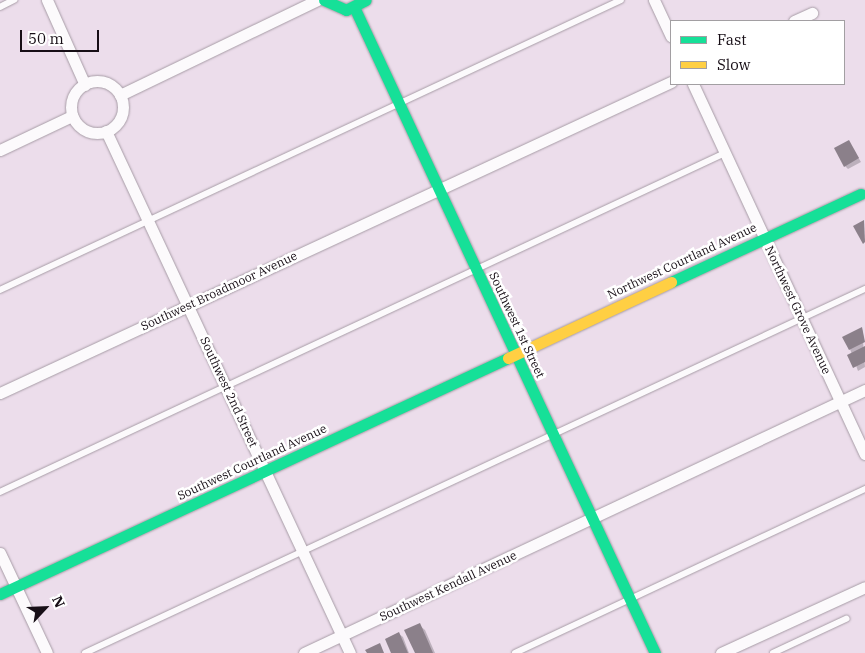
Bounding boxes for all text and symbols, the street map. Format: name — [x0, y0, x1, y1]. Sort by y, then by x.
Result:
scale bar — [22, 20, 101, 52]
legend — [670, 20, 845, 85]
text: 50 m — [28, 29, 64, 48]
text: Fast — [717, 30, 747, 49]
text: Slow — [717, 55, 750, 74]
street label: Northwest Courtland Avenue — [605, 220, 759, 302]
street label: Northwest Grove Avenue — [762, 244, 834, 376]
street label: Southwest Broadmoor Avenue — [139, 248, 299, 334]
street label: Southwest 1st Street — [486, 270, 548, 380]
street label: Southwest 2nd Street — [197, 335, 261, 449]
street label: Southwest Courtland Avenue — [175, 421, 329, 503]
street label: Southwest Kendall Avenue — [377, 548, 519, 624]
north arrow — [20, 583, 70, 633]
text: N — [48, 593, 69, 610]

